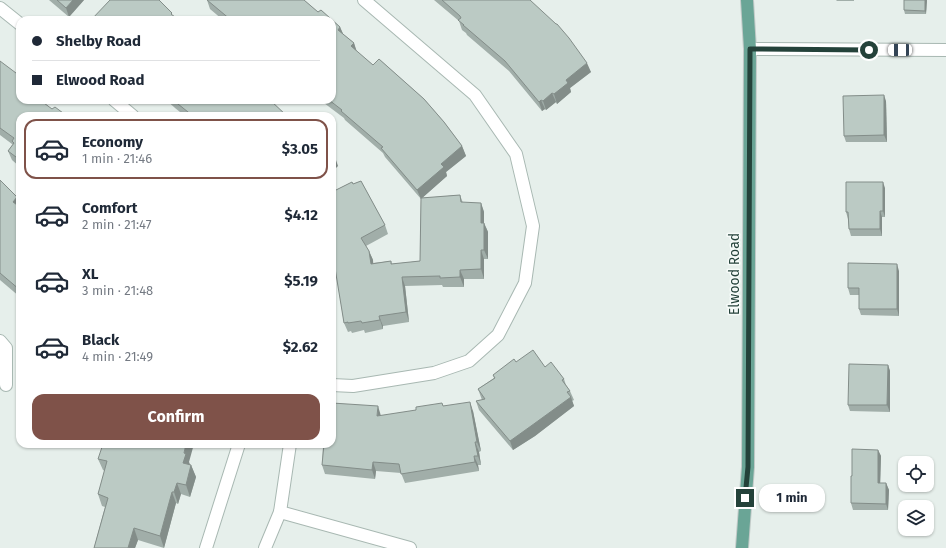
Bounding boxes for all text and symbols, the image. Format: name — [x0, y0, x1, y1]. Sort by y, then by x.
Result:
text: Shelby Road — [56, 32, 141, 50]
route start — [860, 41, 878, 59]
car — [888, 44, 912, 56]
text: Elwood Road — [56, 71, 144, 89]
icon: car — [34, 131, 70, 167]
text: Economy — [82, 133, 143, 151]
text: $3.05 — [282, 140, 318, 158]
text: 1 min · 21:46 — [82, 151, 152, 166]
icon: car — [34, 197, 70, 233]
text: Comfort — [82, 199, 138, 217]
text: $4.12 — [284, 206, 318, 224]
text: 2 min · 21:47 — [82, 217, 152, 232]
street label: Elwood Road — [726, 233, 743, 315]
icon: car — [34, 263, 70, 299]
text: XL — [82, 265, 98, 283]
text: $5.19 — [284, 272, 318, 290]
text: 3 min · 21:48 — [82, 283, 153, 298]
icon: car — [34, 329, 70, 365]
text: Black — [82, 331, 119, 349]
text: $2.62 — [283, 338, 318, 356]
text: 4 min · 21:49 — [82, 349, 153, 364]
button: Confirm — [32, 394, 320, 440]
map controls — [898, 456, 934, 536]
button: locate — [898, 456, 934, 492]
callout: 1 min — [759, 484, 825, 512]
route end — [736, 489, 754, 507]
text: 1 min — [776, 490, 808, 505]
button: layers — [898, 500, 934, 536]

